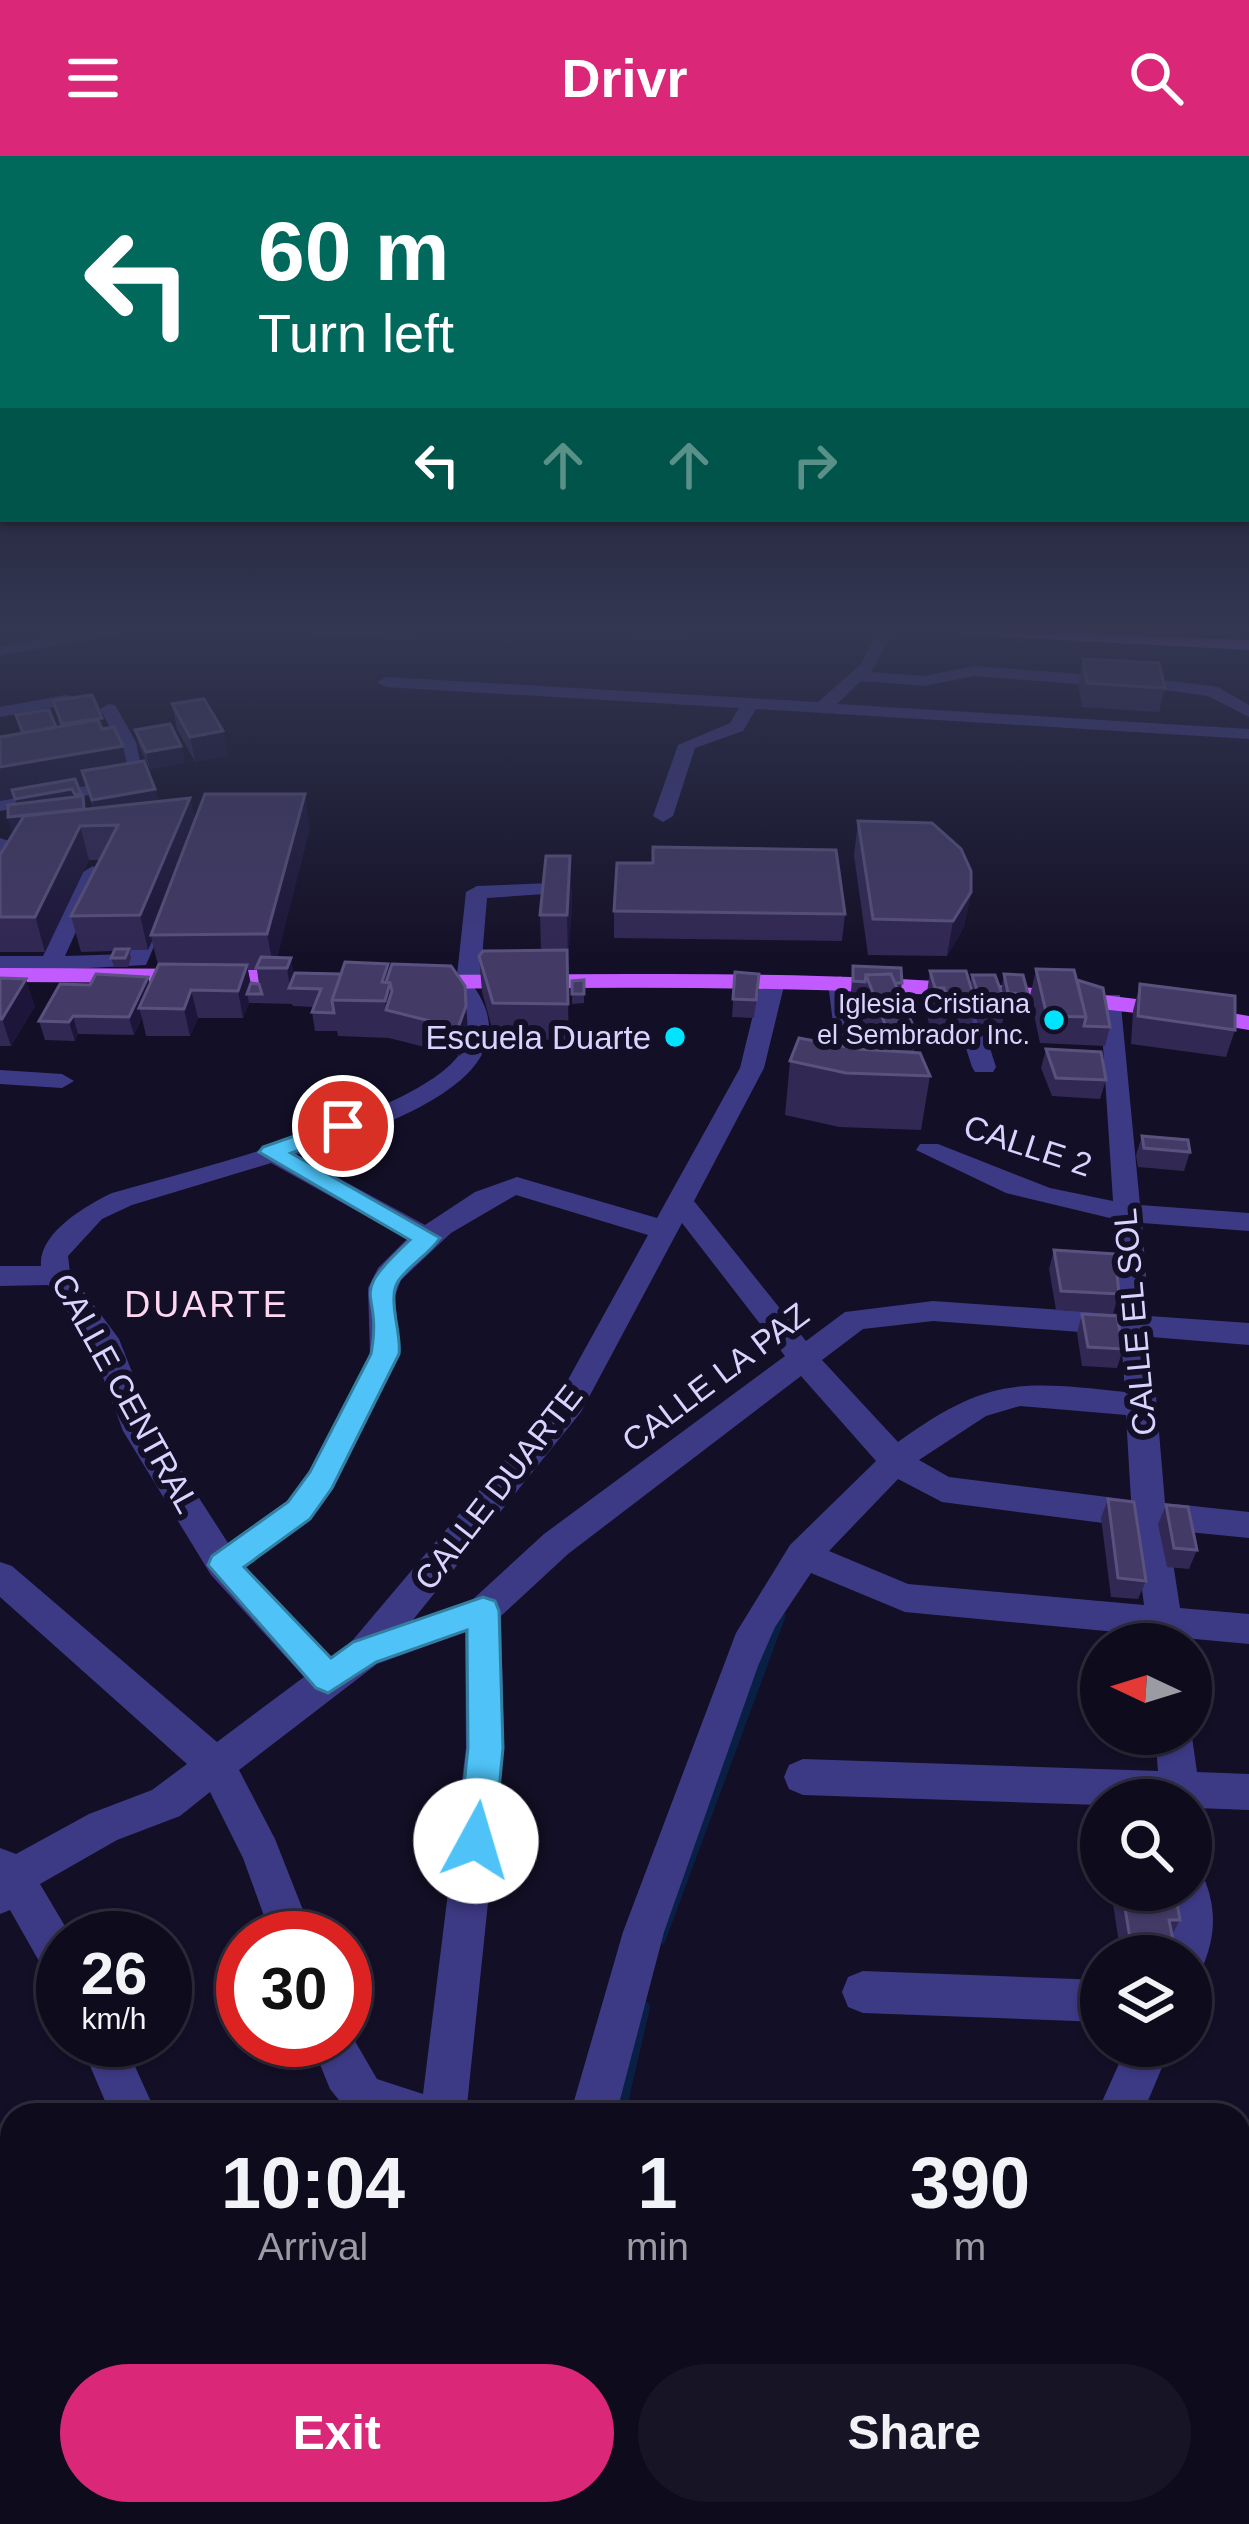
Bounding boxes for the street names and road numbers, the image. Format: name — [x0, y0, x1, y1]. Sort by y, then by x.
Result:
street label: CALLE 2 — [959, 1107, 1096, 1183]
street label: CALLE EL SOL — [1106, 1207, 1163, 1437]
street label: CALLE CENTRAL — [44, 1267, 207, 1519]
street label: CALLE LA PAZ — [615, 1295, 816, 1459]
street label: CALLE DUARTE — [407, 1378, 590, 1597]

